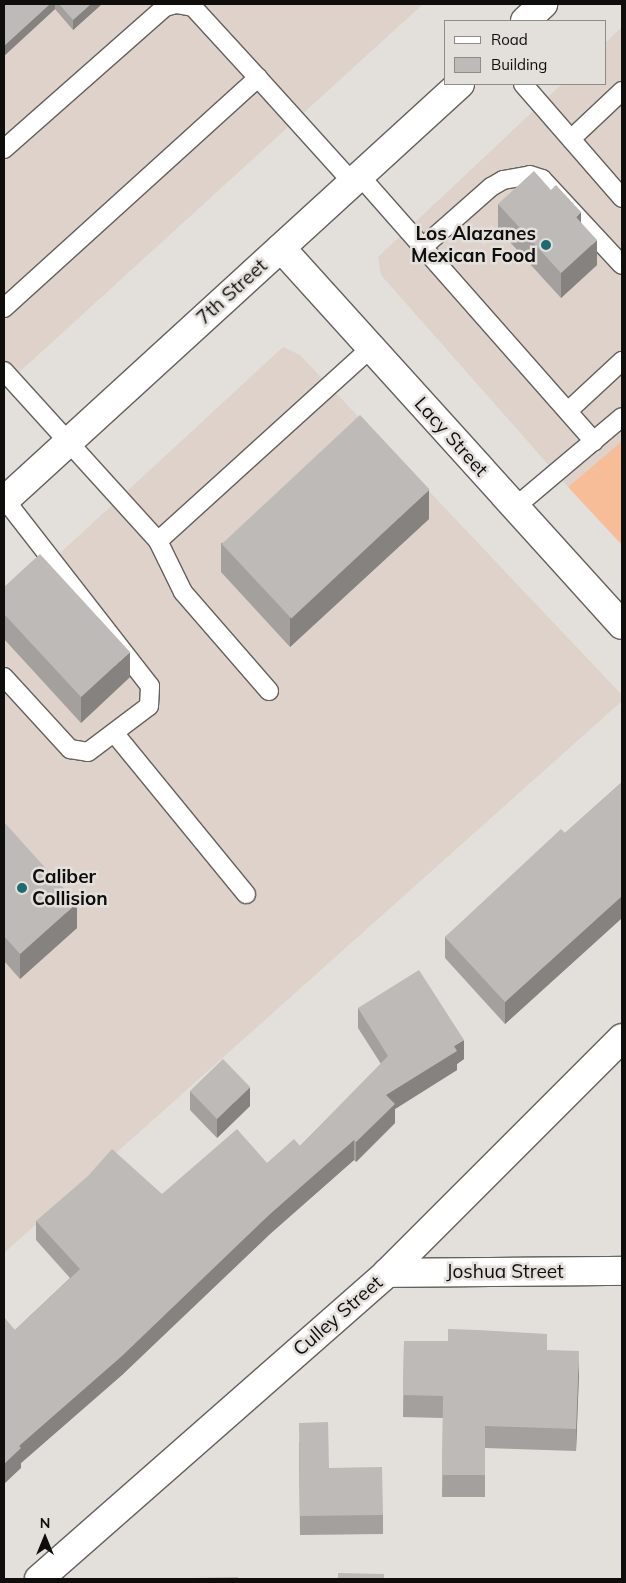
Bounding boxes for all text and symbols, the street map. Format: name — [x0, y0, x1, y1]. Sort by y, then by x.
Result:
legend — [444, 20, 606, 85]
text: Road — [491, 30, 528, 49]
text: Building — [491, 55, 547, 74]
place label: Los Alazanes Mexican Food — [411, 223, 536, 267]
marker: Los Alazanes Mexican Food — [540, 239, 552, 251]
street label: 7th Street — [192, 255, 272, 329]
street label: Lacy Street — [409, 393, 493, 481]
place label: Caliber Collision — [32, 866, 108, 910]
marker: Caliber Collision — [16, 882, 28, 894]
street label: Joshua Street — [446, 1261, 564, 1283]
street label: Culley Street — [289, 1271, 387, 1361]
north arrow — [20, 1513, 70, 1563]
text: N — [40, 1514, 50, 1532]

